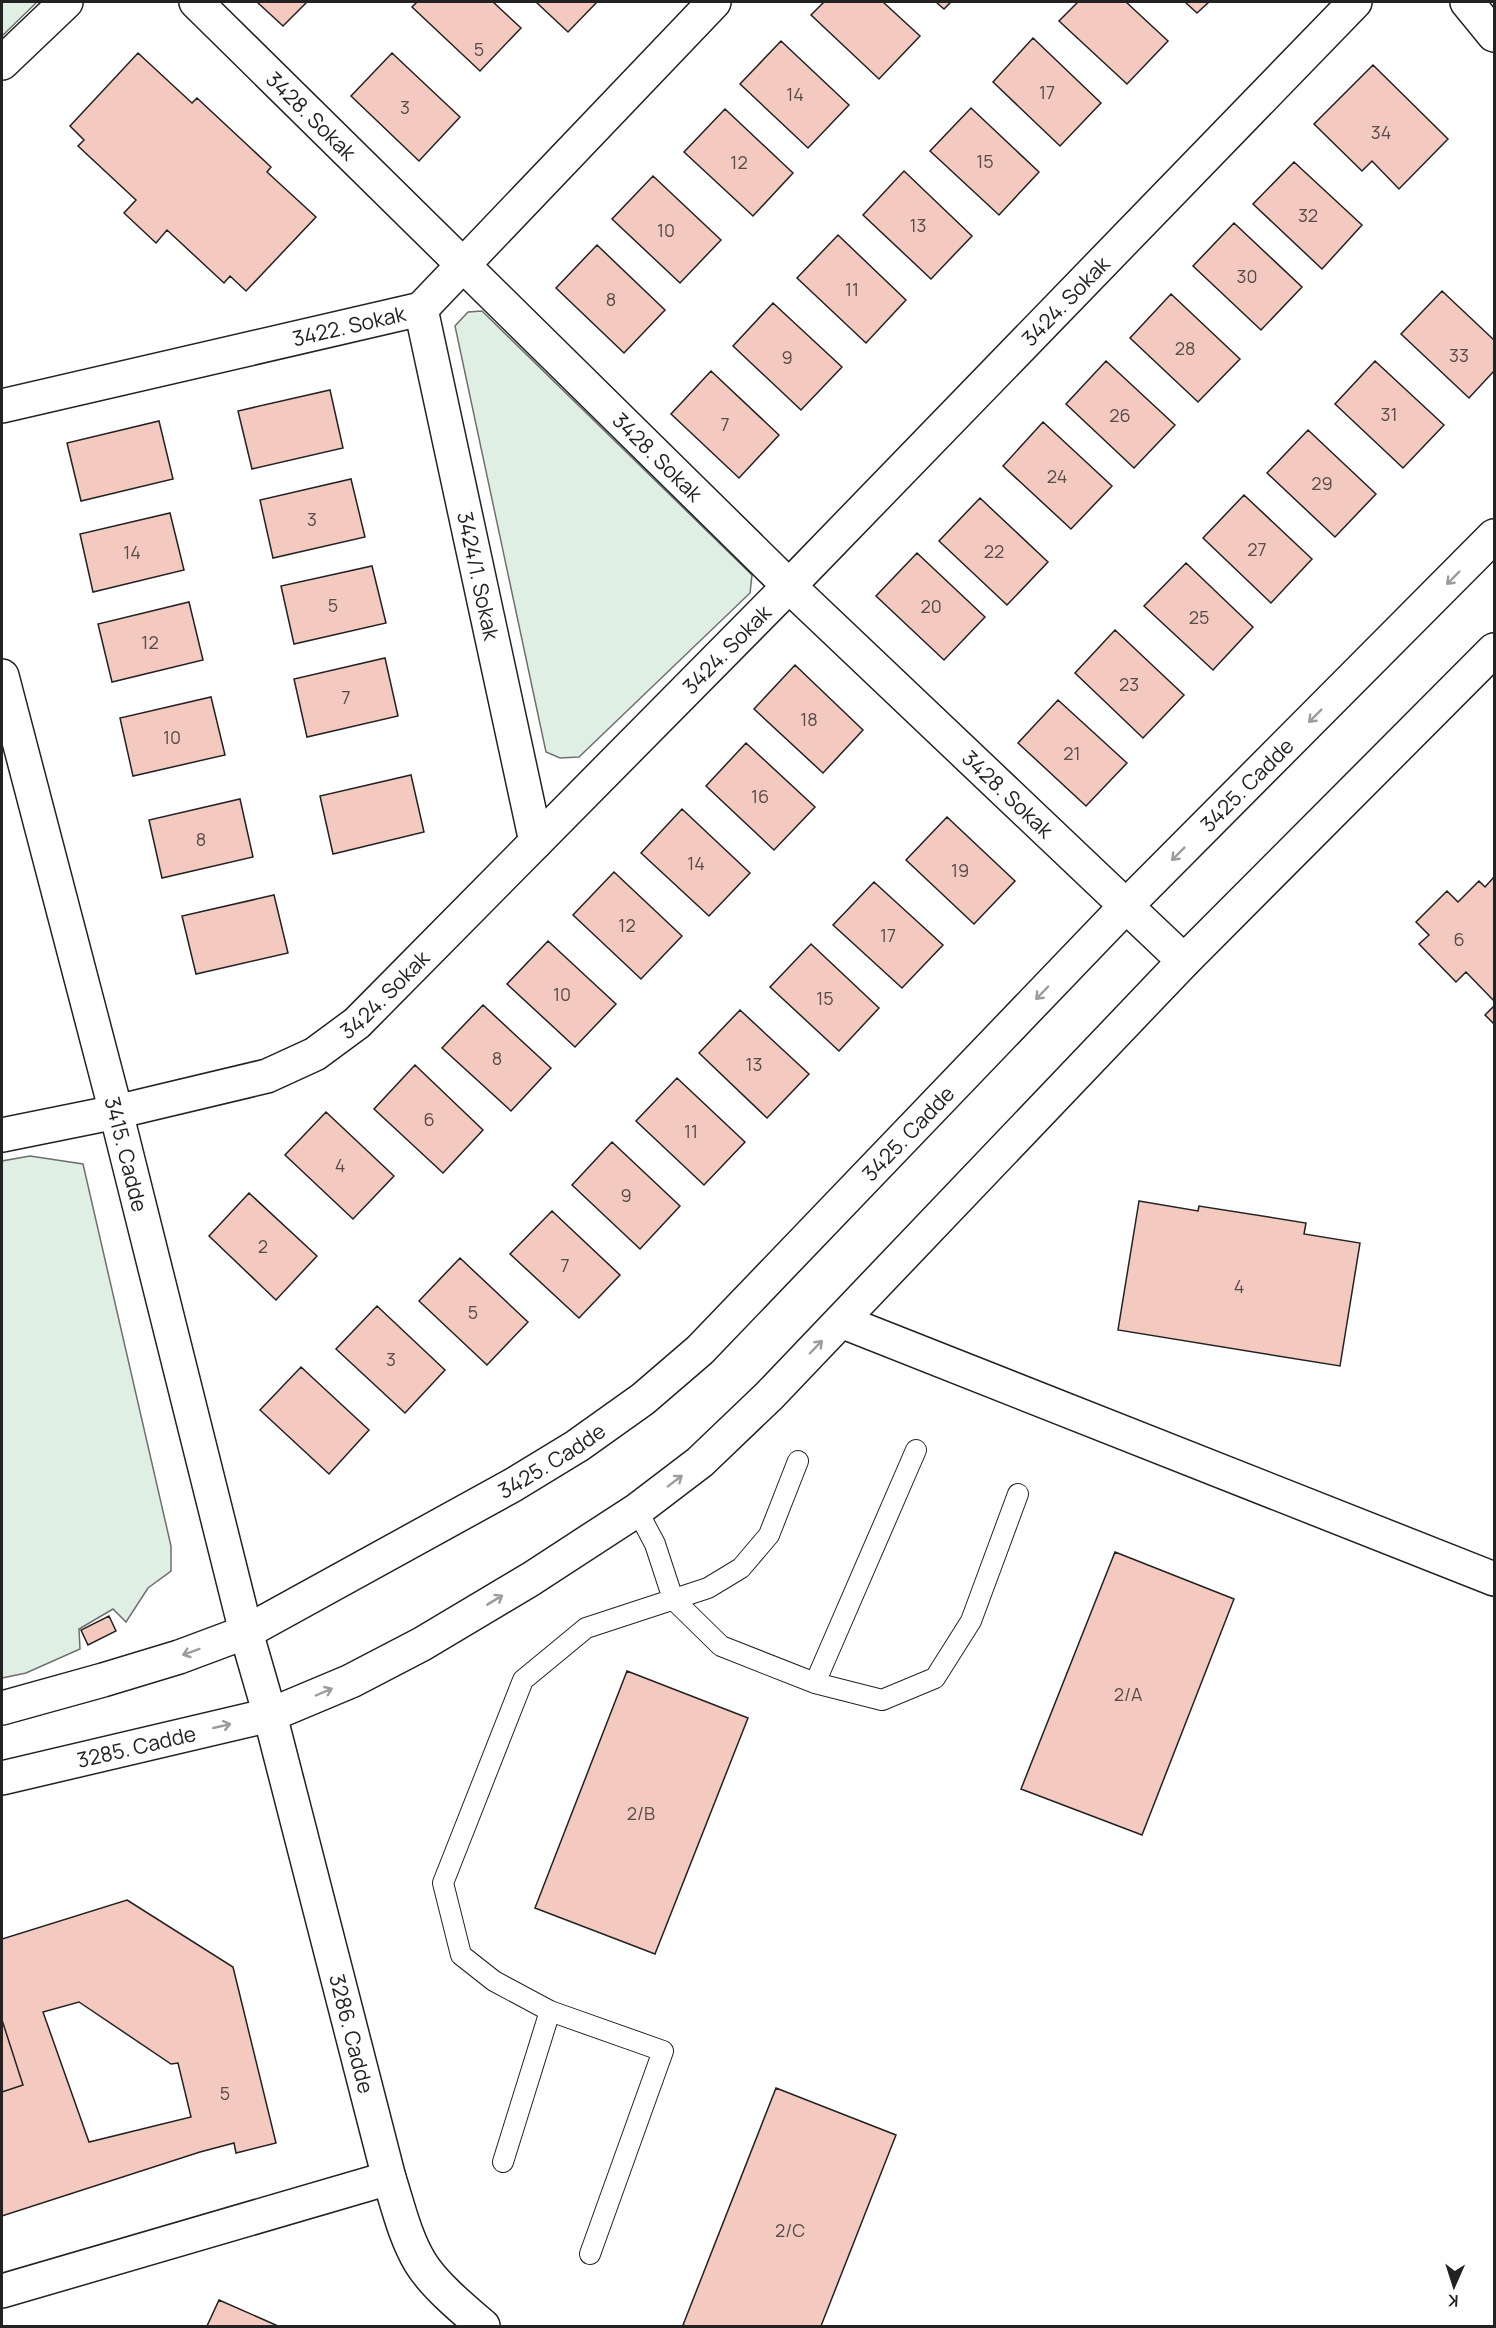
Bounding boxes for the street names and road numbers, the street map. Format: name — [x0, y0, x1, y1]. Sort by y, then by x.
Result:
street label: 3428. Sokak — [260, 65, 363, 167]
street label: 3424. Sokak — [1015, 249, 1116, 352]
street label: 3422. Sokak — [289, 299, 409, 352]
street label: 3428. Sokak — [607, 406, 709, 508]
street label: 3424/1. Sokak — [451, 509, 506, 643]
street label: 3424. Sokak — [676, 598, 777, 700]
street label: 3425. Cadde — [1194, 732, 1299, 838]
street label: 3428. Sokak — [956, 744, 1060, 844]
street label: 3424. Sokak — [334, 944, 436, 1045]
street label: 3425. Cadde — [856, 1080, 960, 1187]
street label: 3415. Cadde — [99, 1093, 154, 1215]
street label: 3425. Cadde — [493, 1416, 611, 1505]
street label: 3285. Cadde — [74, 1719, 199, 1774]
street label: 3286. Cadde — [323, 1971, 381, 2096]

